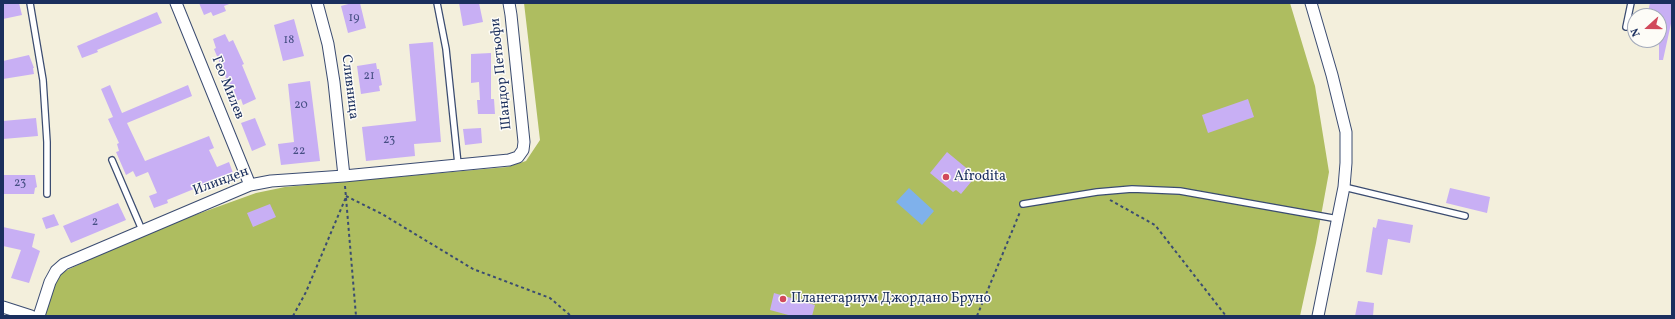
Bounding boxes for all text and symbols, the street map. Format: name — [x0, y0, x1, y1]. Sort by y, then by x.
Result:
north arrow — [1627, 8, 1667, 48]
house number: 19 — [349, 12, 359, 26]
street label: Шандор Петьофи — [488, 17, 516, 131]
text: N — [1628, 26, 1645, 39]
house number: 18 — [284, 34, 294, 48]
street label: Гео Милев — [207, 54, 247, 122]
street label: Сливница — [337, 54, 361, 120]
house number: 21 — [363, 70, 375, 84]
house number: 20 — [294, 99, 308, 113]
house number: 23 — [383, 134, 395, 148]
house number: 22 — [293, 145, 305, 159]
street label: Илинден — [191, 164, 251, 200]
place label: Afrodita — [954, 169, 1006, 185]
marker: Afrodita — [941, 172, 951, 182]
house number: 23 — [14, 177, 26, 191]
house number: 2 — [92, 216, 98, 230]
place label: Планетариум Джордано Бруно — [791, 291, 991, 307]
marker: Планетариум Джордано Бруно — [778, 294, 788, 304]

